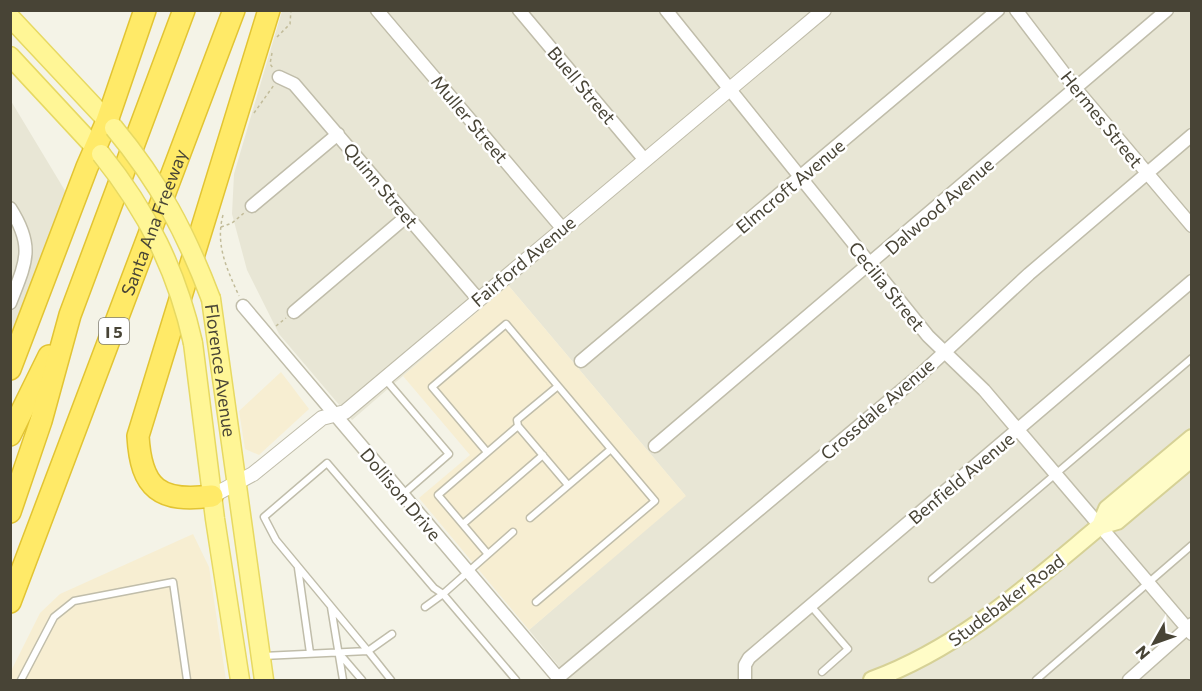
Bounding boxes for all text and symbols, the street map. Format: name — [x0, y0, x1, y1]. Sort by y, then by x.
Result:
street label: Buell Street — [543, 42, 621, 128]
street label: Hermes Street — [1056, 66, 1148, 172]
street label: Muller Street — [427, 71, 513, 167]
street label: Elmcroft Avenue — [731, 134, 849, 238]
street label: Quinn Street — [339, 138, 423, 232]
street label: Santa Ana Freeway — [116, 146, 191, 299]
street label: Dalwood Avenue — [880, 153, 998, 259]
street label: Fairford Avenue — [466, 211, 580, 311]
street label: Cecilia Street — [844, 237, 930, 335]
street label: Florence Avenue — [201, 302, 241, 438]
road number: I 5 — [99, 318, 129, 344]
street label: Crossdale Avenue — [816, 354, 938, 464]
street label: Benfield Avenue — [904, 427, 1018, 529]
street label: Dollison Drive — [356, 443, 446, 545]
street label: Studebaker Road — [944, 549, 1068, 651]
north arrow — [1124, 613, 1184, 673]
text: N — [1131, 642, 1153, 664]

